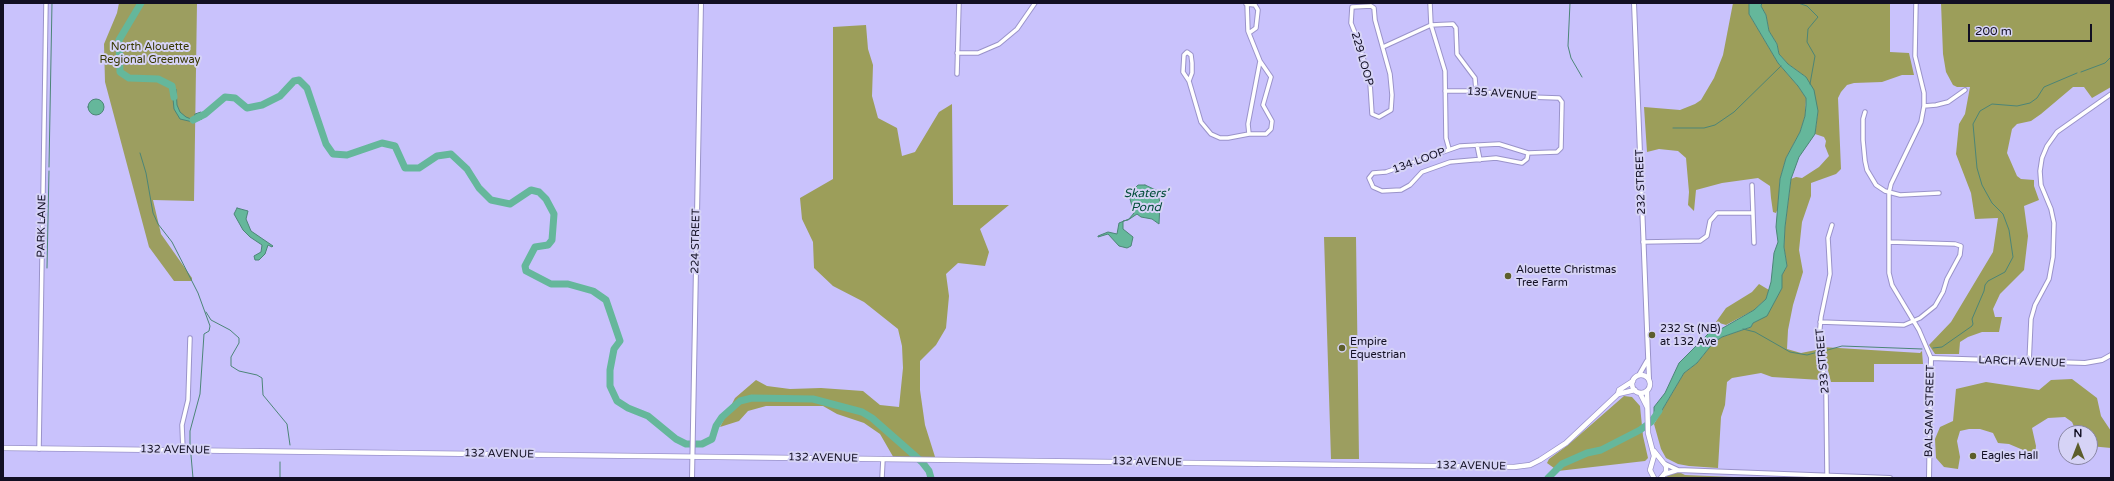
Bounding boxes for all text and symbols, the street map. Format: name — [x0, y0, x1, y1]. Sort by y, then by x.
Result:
scale bar — [1970, 16, 2094, 42]
text: 200 m — [1975, 24, 2012, 38]
street label: 229 LOOP — [1348, 31, 1376, 87]
park label: North Alouette Regional Greenway — [100, 40, 200, 66]
street label: 135 AVENUE — [1467, 85, 1537, 103]
street label: 134 LOOP — [1391, 145, 1447, 177]
street label: 232 STREET — [1633, 149, 1649, 215]
water label: Skaters' Pond — [1124, 187, 1168, 215]
street label: PARK LANE — [35, 194, 49, 258]
street label: 224 STREET — [689, 208, 703, 274]
place label: Alouette Christmas Tree Farm — [1516, 263, 1616, 289]
marker: Alouette Christmas Tree Farm — [1503, 271, 1513, 281]
place label: 232 St (NB) at 132 Ave — [1660, 322, 1721, 348]
street label: 233 STREET — [1814, 328, 1832, 394]
marker: 232 St (NB) at 132 Ave — [1647, 330, 1657, 340]
place label: Empire Equestrian — [1350, 335, 1406, 361]
marker: Empire Equestrian — [1337, 343, 1347, 353]
street label: LARCH AVENUE — [1978, 354, 2066, 370]
street label: BALSAM STREET — [1923, 365, 1937, 457]
north arrow — [2058, 425, 2098, 465]
text: N — [2074, 427, 2082, 440]
street label: 132 AVENUE — [140, 443, 210, 457]
street label: 132 AVENUE — [464, 447, 534, 461]
place label: Eagles Hall — [1981, 449, 2038, 463]
street label: 132 AVENUE — [788, 451, 858, 465]
marker: Eagles Hall — [1968, 451, 1978, 461]
street label: 132 AVENUE — [1112, 455, 1182, 469]
street label: 132 AVENUE — [1436, 459, 1506, 473]

